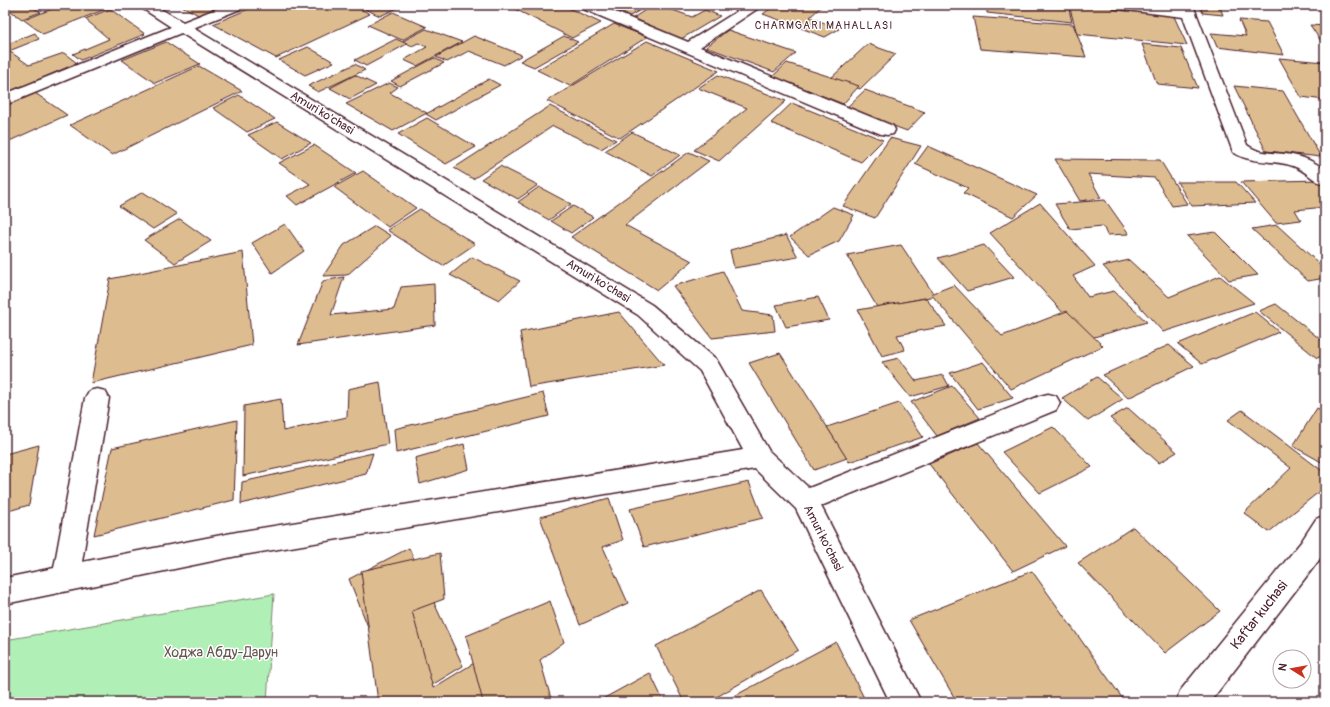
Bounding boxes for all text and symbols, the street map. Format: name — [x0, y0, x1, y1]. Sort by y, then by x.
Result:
district label: CHARMGARI MAHALLASI — [755, 19, 893, 32]
street label: Amuri ko'chasi — [287, 88, 357, 138]
street label: Amuri ko'chasi — [563, 256, 633, 306]
street label: Amuri ko'chasi — [800, 503, 846, 573]
street label: Kaftar kuchasi — [1227, 577, 1291, 653]
park label: Ходжа Абду-Дарун — [164, 644, 278, 661]
north arrow — [1272, 649, 1312, 689]
text: N — [1276, 662, 1290, 672]

